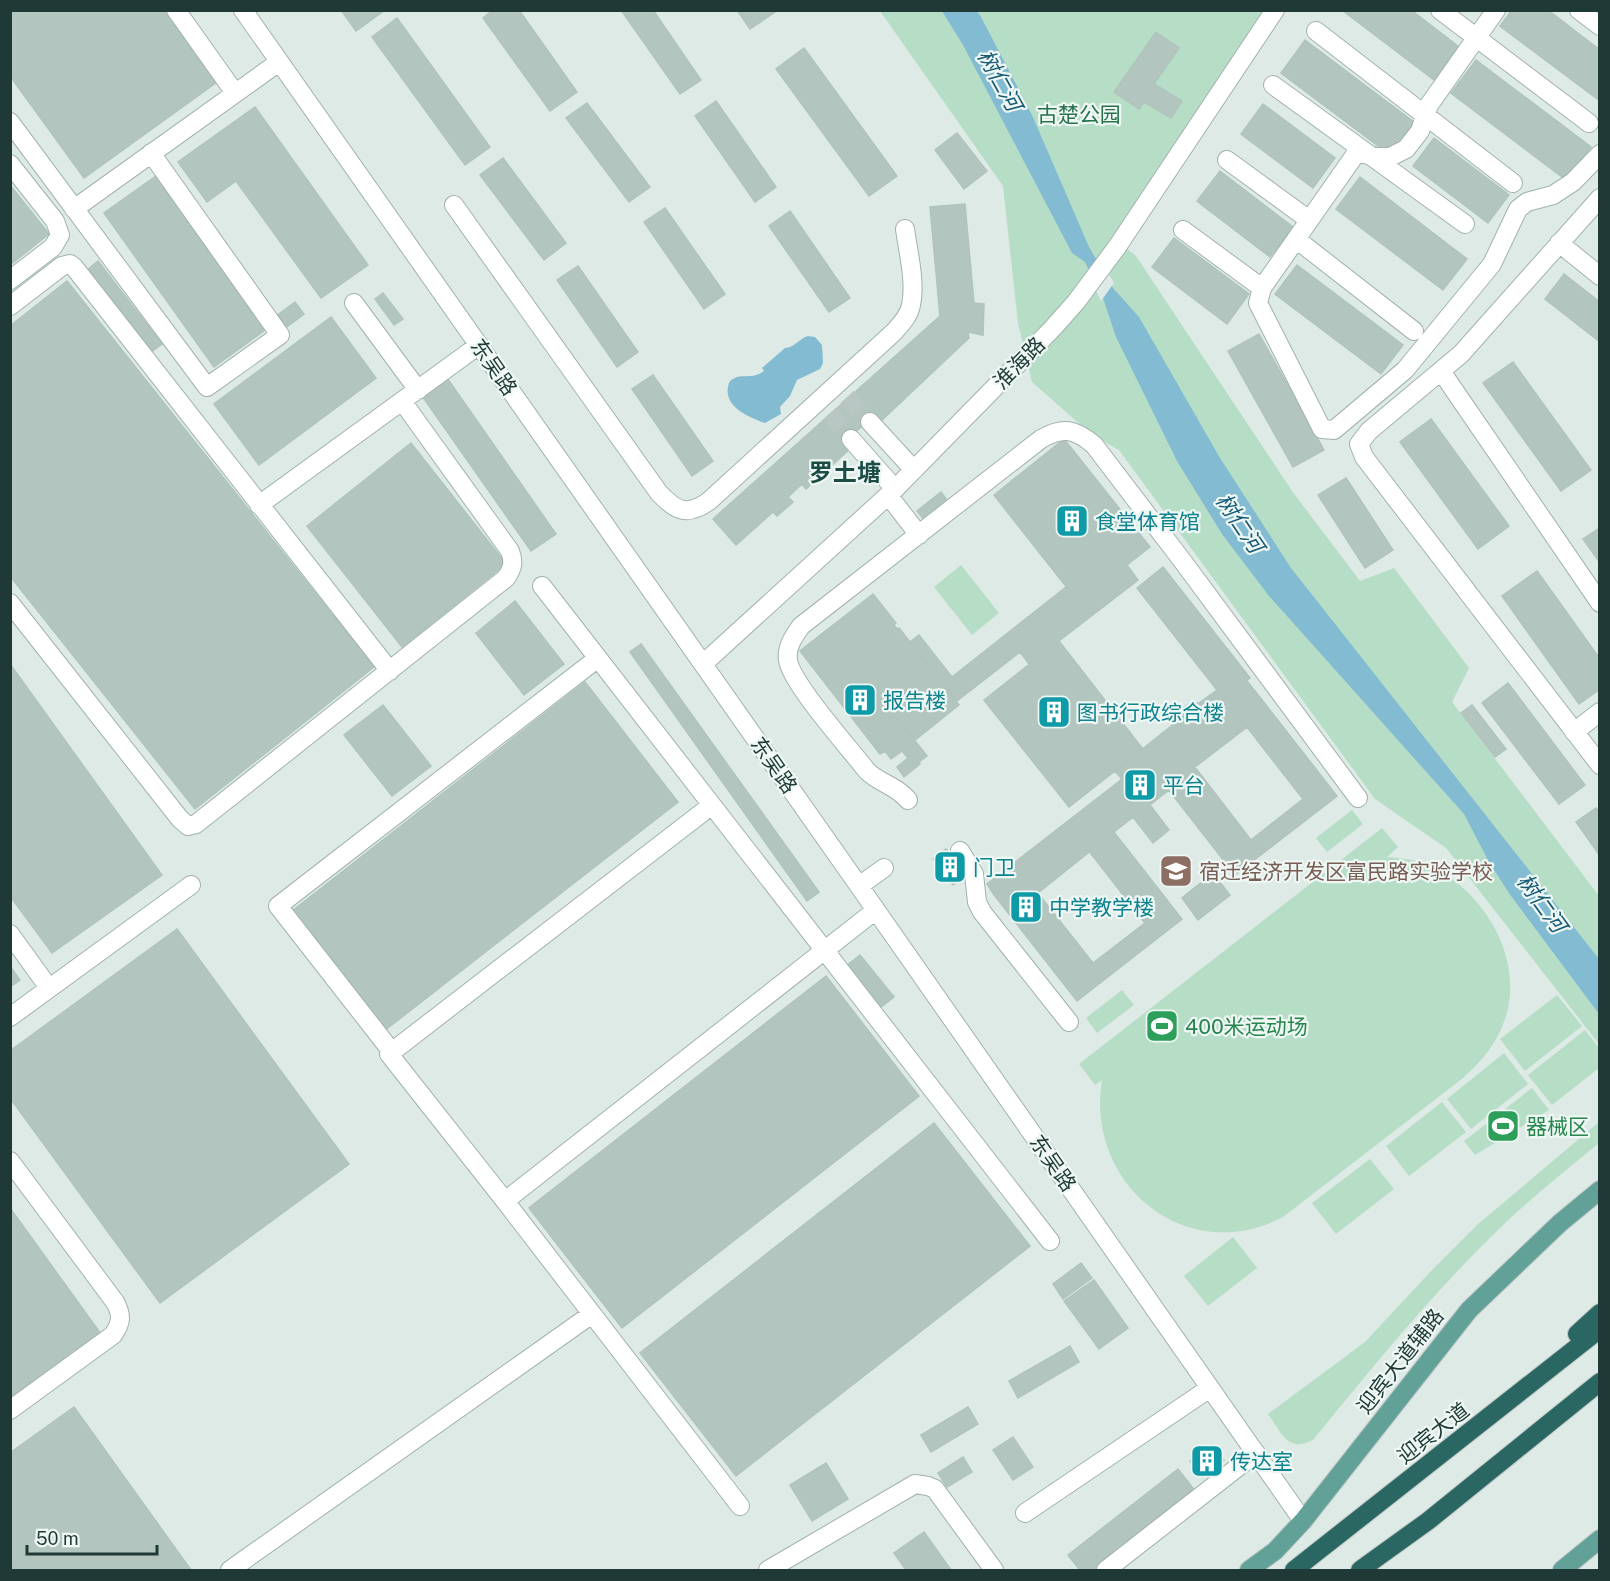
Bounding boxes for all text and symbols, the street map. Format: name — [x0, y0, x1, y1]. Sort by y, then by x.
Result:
water label: 树仁河 — [973, 45, 1029, 119]
park label: 古楚公园 — [1037, 102, 1121, 127]
street label: 淮海路 — [988, 332, 1050, 394]
street label: 东吴路 — [466, 334, 522, 400]
district label: 罗土塘 — [809, 458, 881, 486]
water label: 树仁河 — [1211, 488, 1271, 561]
building icon: 食堂体育馆 — [1054, 503, 1090, 539]
place label: 食堂体育馆 — [1095, 509, 1200, 534]
building icon: 报告楼 — [842, 682, 878, 718]
place label: 报告楼 — [883, 688, 946, 713]
building icon: 图书行政综合楼 — [1036, 694, 1072, 730]
place label: 图书行政综合楼 — [1077, 700, 1224, 725]
street label: 东吴路 — [746, 732, 802, 798]
building icon: 平台 — [1122, 767, 1158, 803]
place label: 平台 — [1163, 773, 1205, 798]
building icon: 门卫 — [932, 849, 968, 885]
school or university icon: 宿迁经济开发区富民路实验学校 — [1158, 853, 1194, 889]
place label: 门卫 — [973, 855, 1015, 880]
place label: 宿迁经济开发区富民路实验学校 — [1199, 859, 1493, 884]
water label: 树仁河 — [1512, 869, 1574, 941]
building icon: 中学教学楼 — [1008, 889, 1044, 925]
place label: 中学教学楼 — [1049, 895, 1154, 920]
sports icon: 400米运动场 — [1144, 1008, 1180, 1044]
place label: 400米运动场 — [1185, 1014, 1308, 1039]
sports icon: 器械区 — [1485, 1108, 1521, 1144]
place label: 器械区 — [1526, 1114, 1589, 1139]
street label: 东吴路 — [1025, 1130, 1081, 1196]
street label: 迎宾大道辅路 — [1351, 1304, 1449, 1418]
street label: 迎宾大道 — [1392, 1397, 1474, 1469]
building icon: 传达室 — [1189, 1443, 1225, 1479]
place label: 传达室 — [1230, 1449, 1293, 1474]
scale bar — [27, 1518, 158, 1556]
text: 50 m — [36, 1528, 79, 1549]

